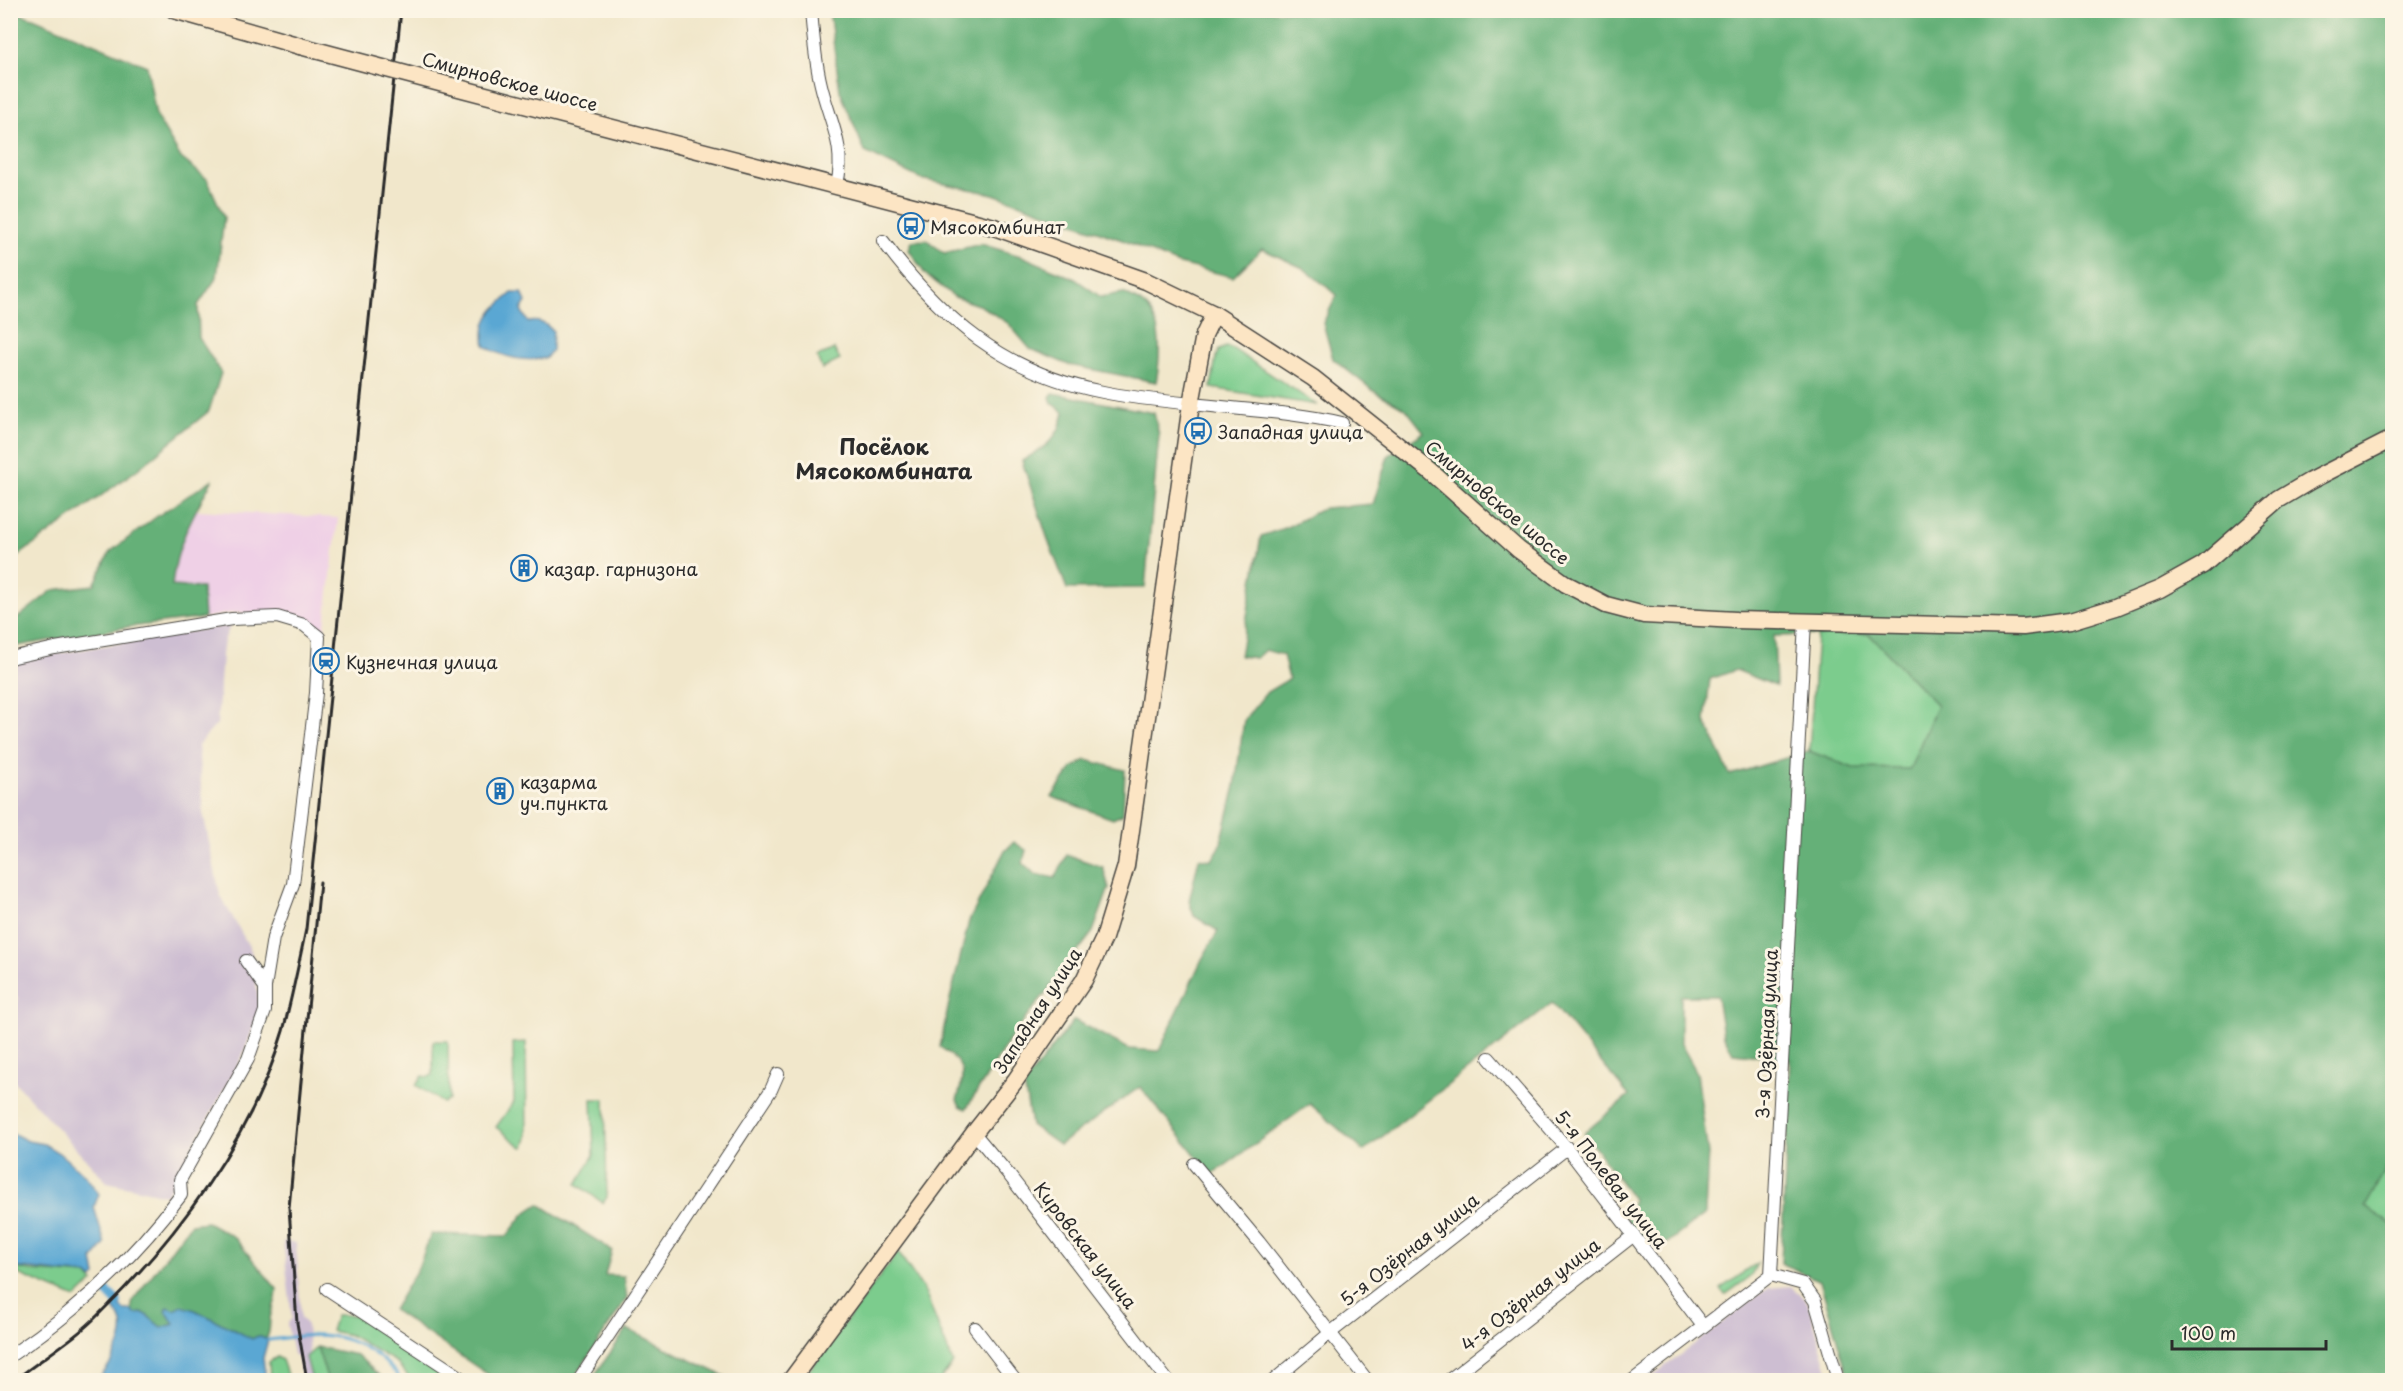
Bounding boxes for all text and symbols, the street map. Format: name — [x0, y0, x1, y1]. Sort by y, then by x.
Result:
street label: Смирновское шоссе — [419, 45, 601, 117]
bus stop icon: Мясокомбинат — [896, 211, 926, 241]
place label: Мясокомбинат — [930, 213, 1065, 240]
bus stop icon: Западная улица — [1183, 416, 1213, 446]
place label: Западная улица — [1218, 418, 1364, 445]
district label: Посёлок Мясокомбината — [796, 430, 973, 486]
street label: Смирновское шоссе — [1420, 433, 1576, 571]
building icon: казар. гарнизона — [509, 553, 539, 583]
place label: казар. гарнизона — [544, 555, 699, 582]
station icon: Кузнечная улица — [311, 646, 341, 676]
place label: Кузнечная улица — [346, 648, 498, 675]
place label: казарма уч.пункта — [520, 768, 608, 816]
building icon: казарма уч.пункта — [485, 776, 515, 806]
street label: Западная улица — [986, 941, 1088, 1078]
street label: 3-я Озёрная улица — [1748, 948, 1784, 1120]
street label: 5-я Полевая улица — [1549, 1104, 1675, 1255]
street label: Кировская улица — [1028, 1176, 1145, 1315]
street label: 5-я Озёрная улица — [1334, 1186, 1485, 1312]
street label: 4-я Озёрная улица — [1455, 1231, 1606, 1357]
scale bar — [2172, 1313, 2326, 1351]
text: 100 m — [2181, 1319, 2236, 1346]

